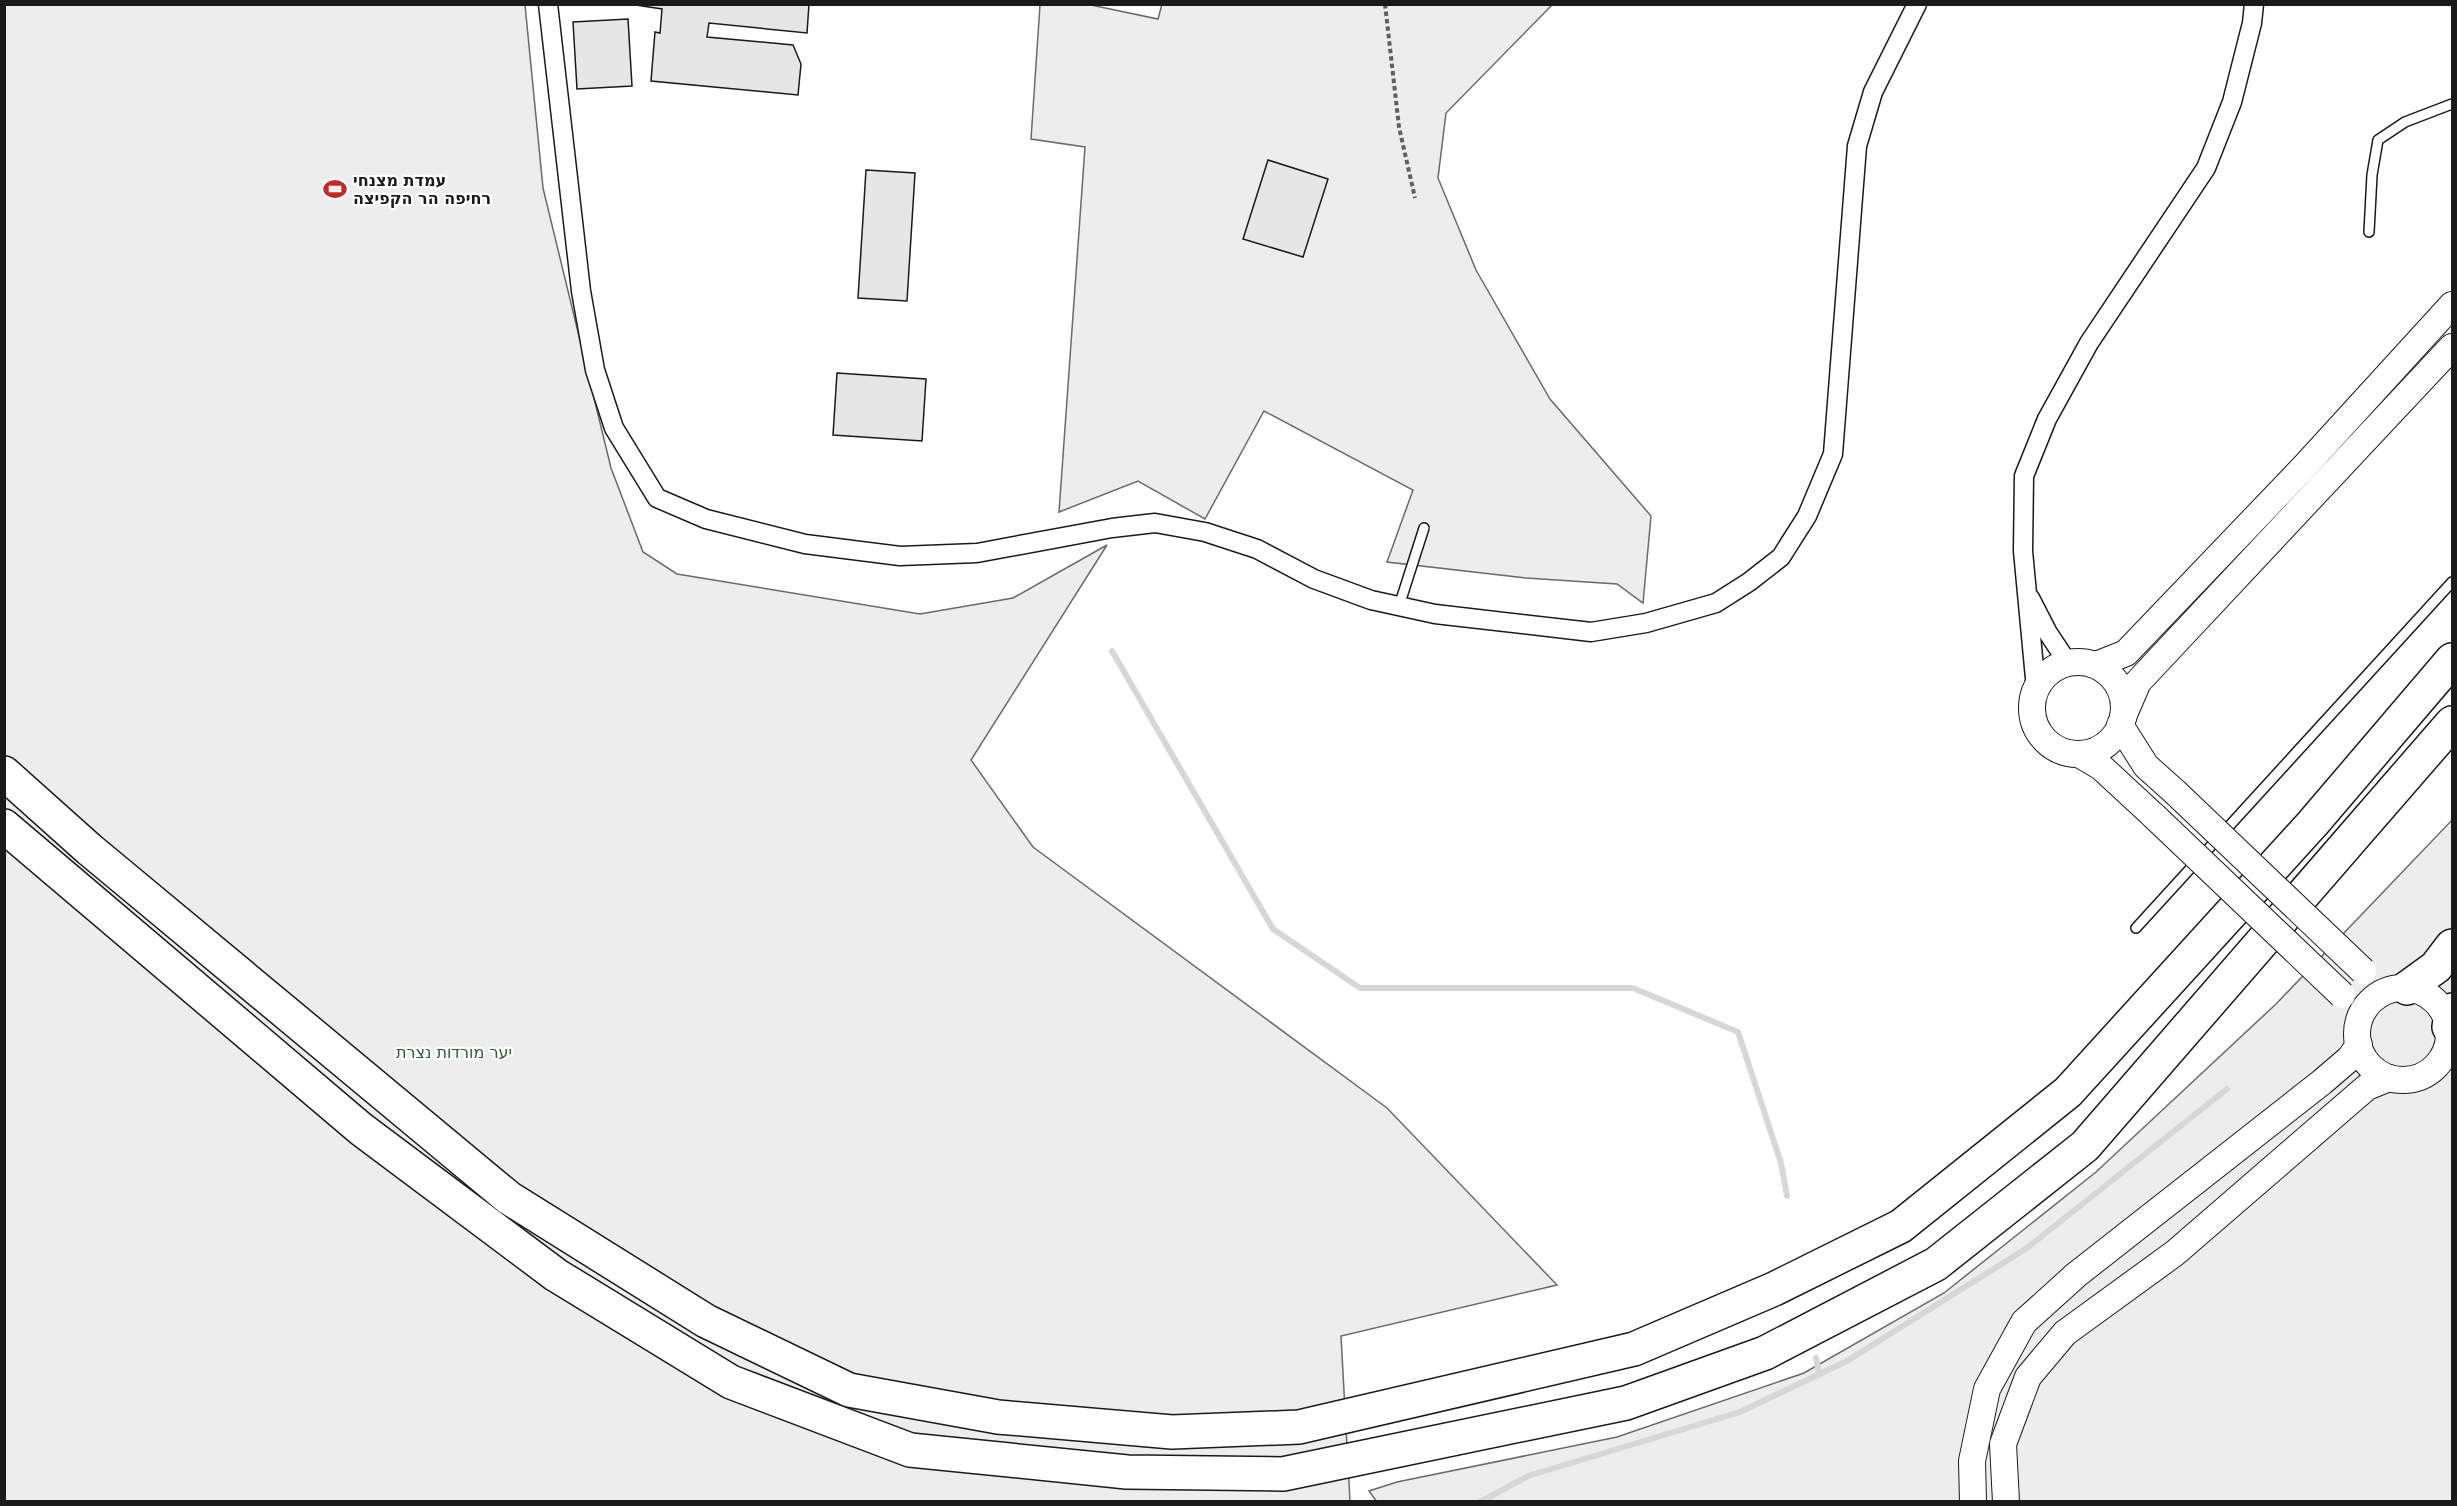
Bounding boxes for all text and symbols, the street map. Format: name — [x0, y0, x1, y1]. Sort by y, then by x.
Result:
place label: עמדת מצנחי רחיפה הר הקפיצה — [353, 171, 491, 208]
sports icon: עמדת מצנחי רחיפה הר הקפיצה — [322, 176, 348, 202]
park label: יער מורדות נצרת — [396, 1043, 512, 1062]

